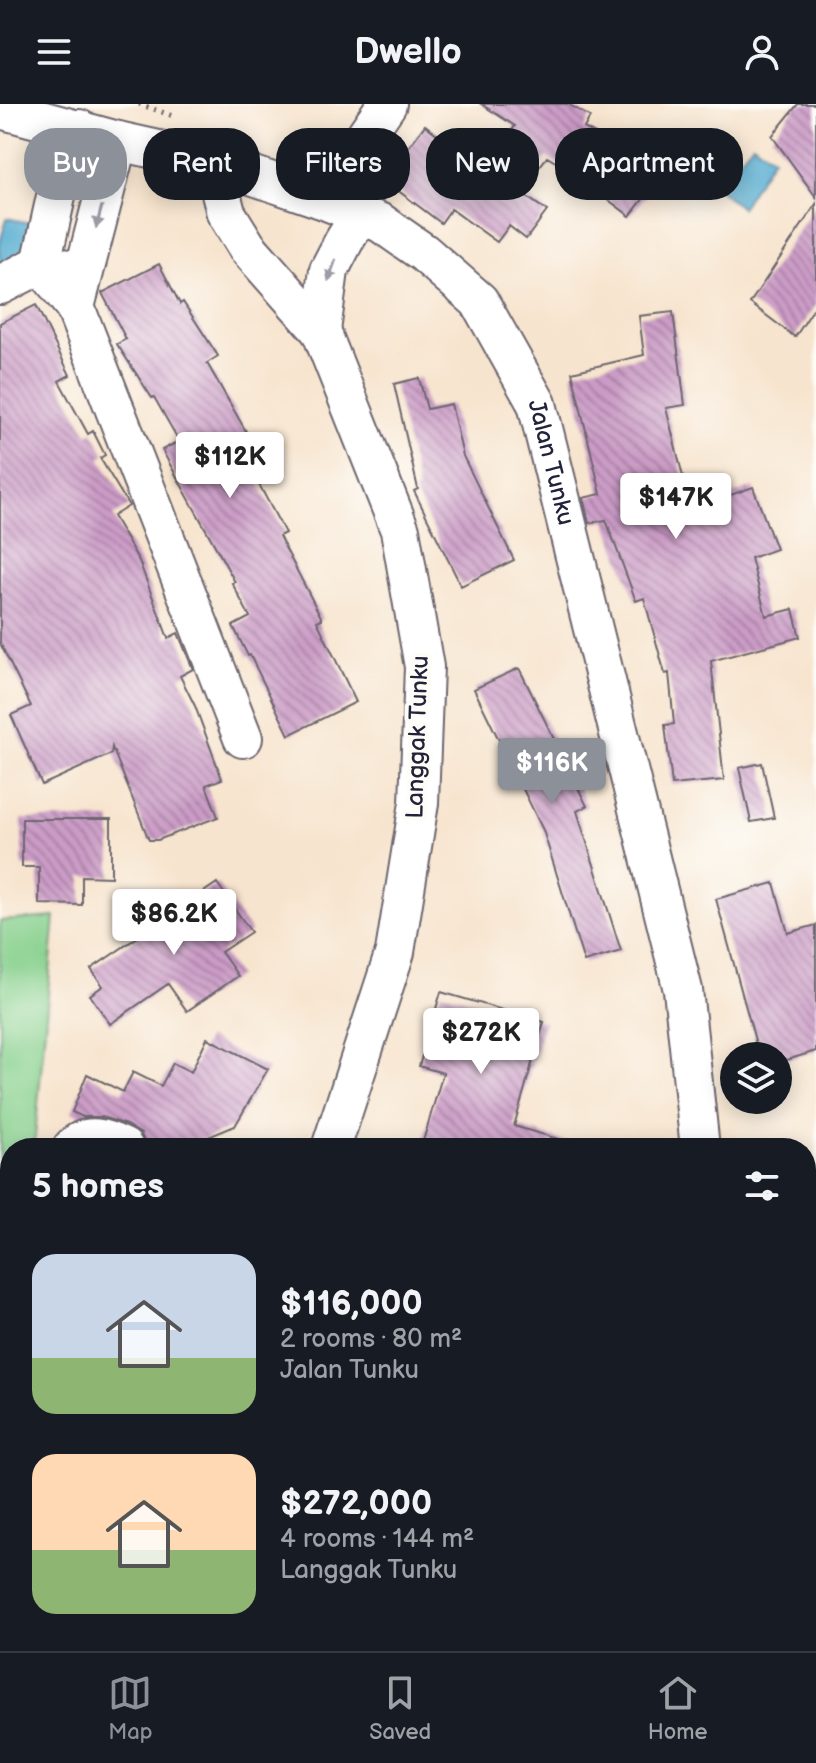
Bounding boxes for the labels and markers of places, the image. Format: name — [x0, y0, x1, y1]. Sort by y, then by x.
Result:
pin: $112K — [174, 432, 286, 500]
pin: $147K — [620, 473, 732, 541]
pin: $116K — [496, 738, 608, 806]
pin: $86.2K — [109, 889, 239, 957]
pin: $272K — [425, 1008, 537, 1076]

